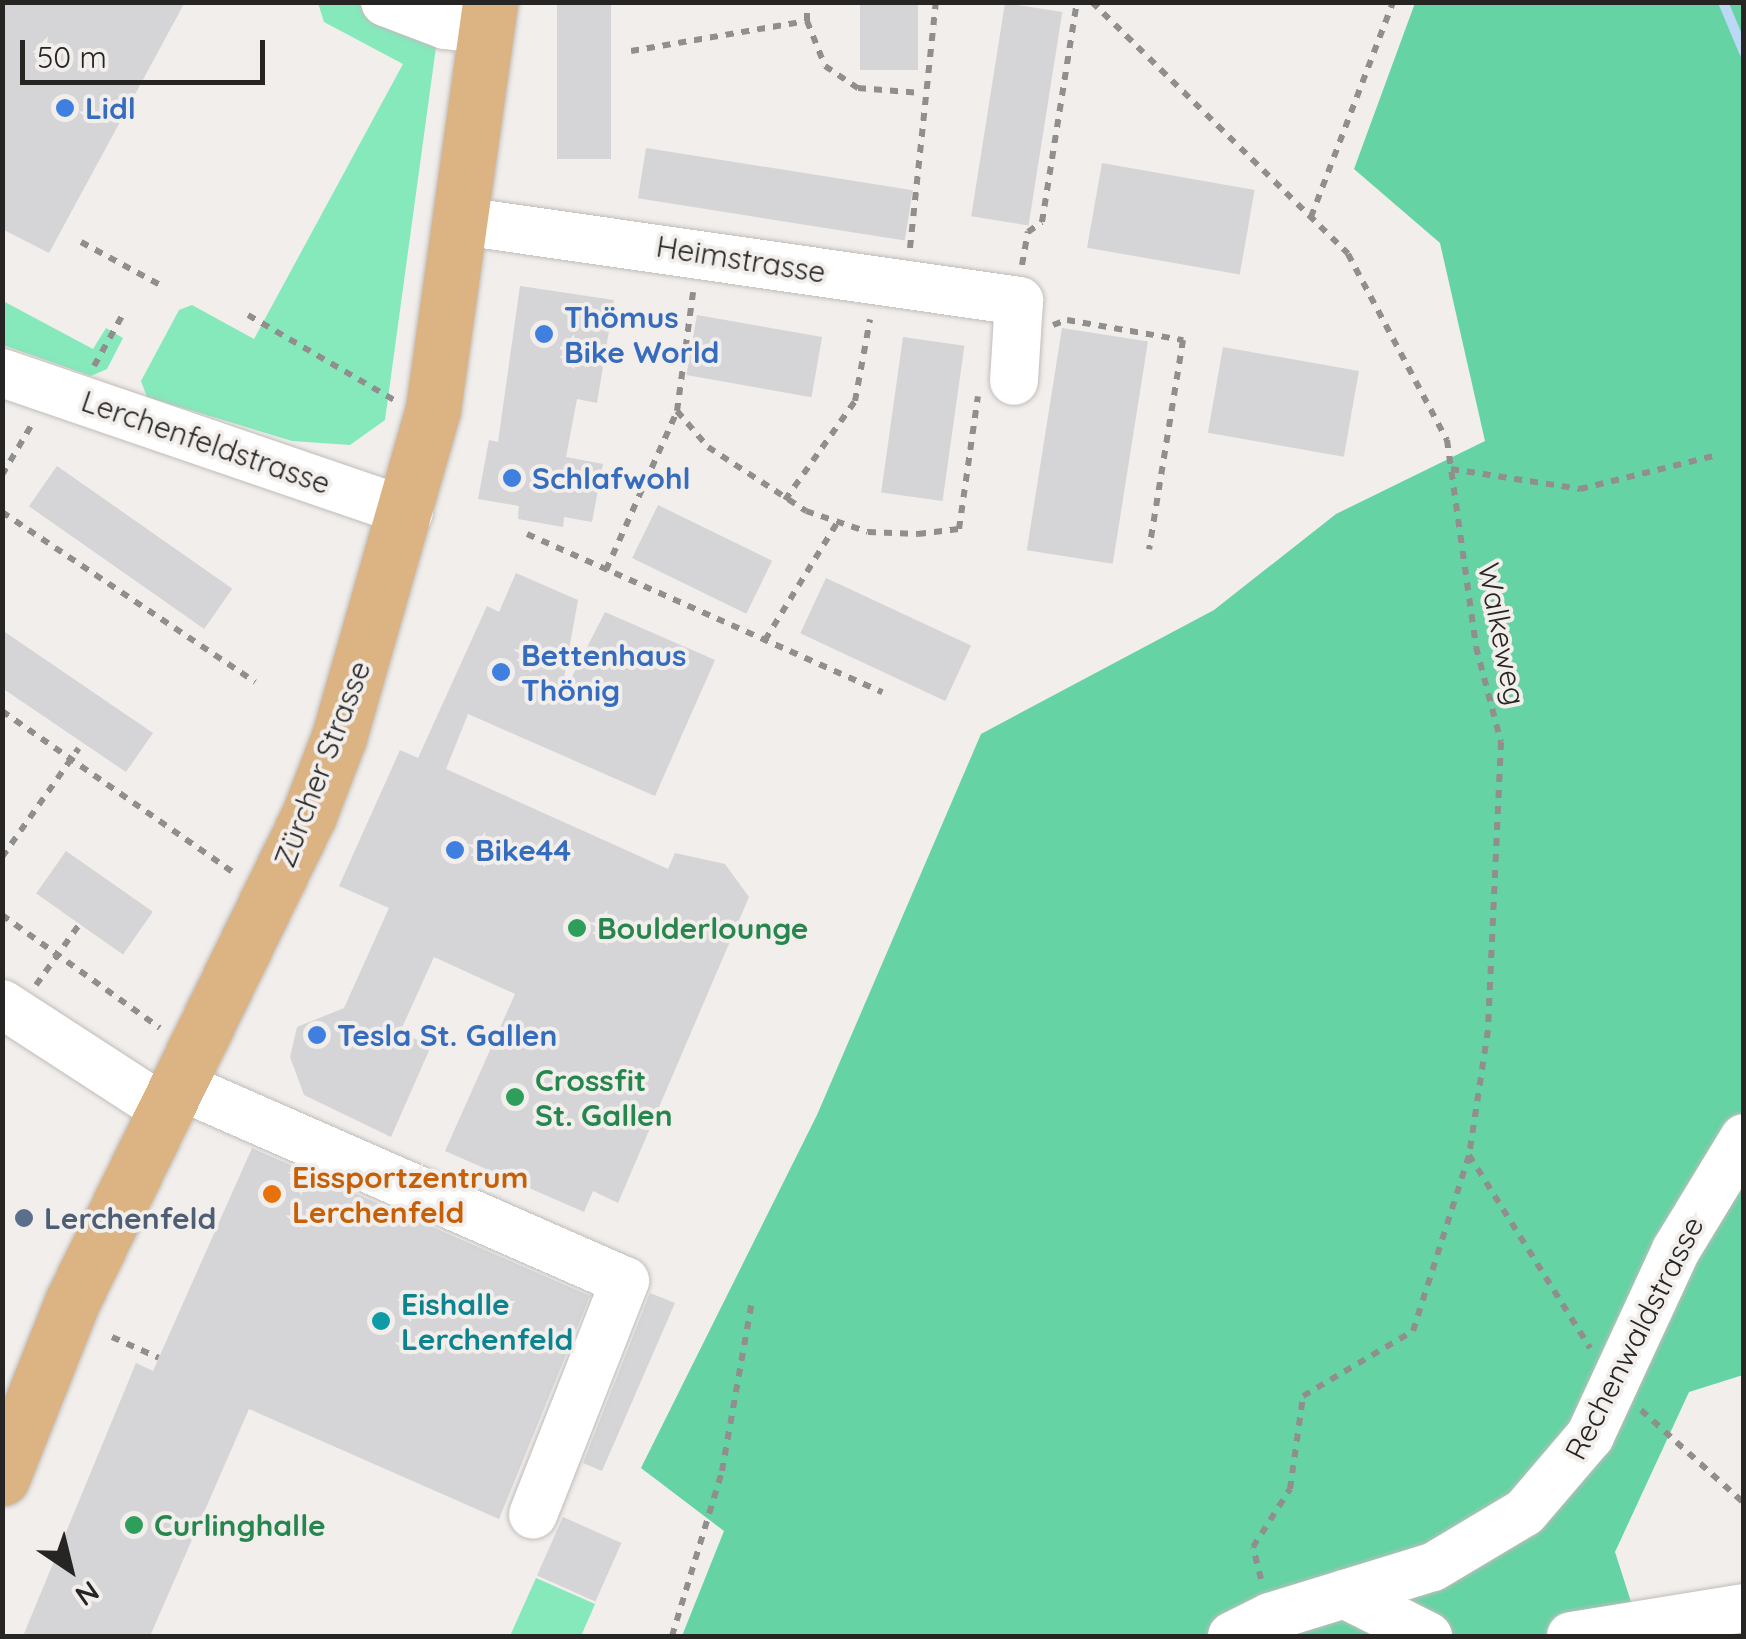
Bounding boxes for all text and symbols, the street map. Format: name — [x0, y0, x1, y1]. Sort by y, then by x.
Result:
scale bar — [25, 20, 270, 82]
text: 50 m — [37, 38, 107, 76]
place label: Lidl — [85, 90, 136, 126]
marker: Lidl — [54, 97, 76, 119]
street label: Heimstrasse — [654, 228, 828, 290]
place label: Thömus Bike World — [564, 299, 719, 370]
marker: Thömus Bike World — [533, 323, 555, 345]
street label: Lerchenfeldstrasse — [77, 383, 335, 501]
place label: Schlafwohl — [532, 460, 691, 496]
marker: Schlafwohl — [501, 467, 523, 489]
street label: Walkeweg — [1471, 560, 1533, 708]
place label: Bettenhaus Thönig — [521, 637, 686, 708]
street label: Zürcher Strasse — [266, 656, 378, 872]
marker: Bettenhaus Thönig — [490, 661, 512, 683]
place label: Bike44 — [475, 832, 571, 868]
marker: Bike44 — [444, 839, 466, 861]
place label: Boulderlounge — [597, 910, 809, 946]
marker: Boulderlounge — [566, 917, 588, 939]
place label: Tesla St. Gallen — [337, 1017, 557, 1053]
marker: Tesla St. Gallen — [306, 1024, 328, 1046]
place label: Crossfit St. Gallen — [535, 1062, 673, 1132]
marker: Crossfit St. Gallen — [504, 1086, 526, 1108]
place label: Eissportzentrum Lerchenfeld — [292, 1159, 528, 1230]
marker: Eissportzentrum Lerchenfeld — [261, 1183, 283, 1205]
place label: Lerchenfeld — [44, 1200, 216, 1236]
marker: Lerchenfeld — [13, 1207, 35, 1229]
street label: Rechenwaldstrasse — [1557, 1210, 1711, 1466]
place label: Eishalle Lerchenfeld — [401, 1286, 573, 1356]
marker: Eishalle Lerchenfeld — [370, 1310, 392, 1332]
place label: Curlinghalle — [154, 1507, 326, 1543]
marker: Curlinghalle — [123, 1514, 145, 1536]
north arrow — [20, 1519, 120, 1619]
text: N — [69, 1574, 106, 1614]

